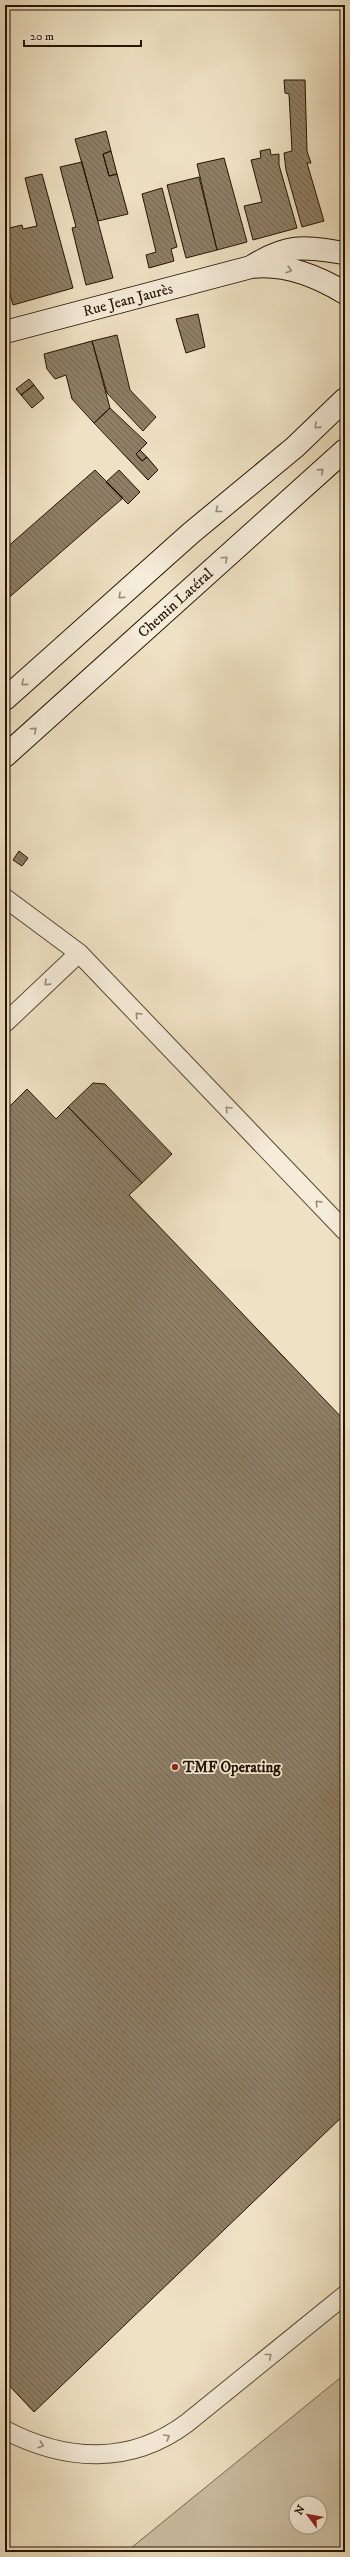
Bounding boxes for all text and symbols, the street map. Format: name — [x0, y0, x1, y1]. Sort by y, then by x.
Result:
scale bar — [24, 22, 141, 48]
text: 20 m — [30, 29, 54, 44]
one-way arrow — [286, 265, 293, 274]
street label: Rue Jean Jaurès — [81, 279, 175, 321]
one-way arrow — [314, 421, 322, 429]
one-way arrow — [316, 469, 323, 476]
one-way arrow — [215, 505, 223, 512]
one-way arrow — [220, 556, 227, 563]
street label: Chemin Latéral — [134, 564, 218, 642]
one-way arrow — [118, 592, 126, 599]
one-way arrow — [21, 678, 28, 685]
one-way arrow — [29, 727, 37, 734]
one-way arrow — [44, 978, 52, 986]
one-way arrow — [136, 1012, 143, 1020]
one-way arrow — [225, 1106, 233, 1114]
one-way arrow — [315, 1200, 323, 1208]
place label: TMF Operating — [182, 1758, 281, 1777]
marker: TMF Operating — [170, 1762, 180, 1772]
one-way arrow — [264, 2354, 272, 2361]
one-way arrow — [163, 2434, 170, 2441]
one-way arrow — [38, 2440, 45, 2448]
north arrow — [288, 2495, 328, 2535]
text: N — [292, 2503, 309, 2518]

